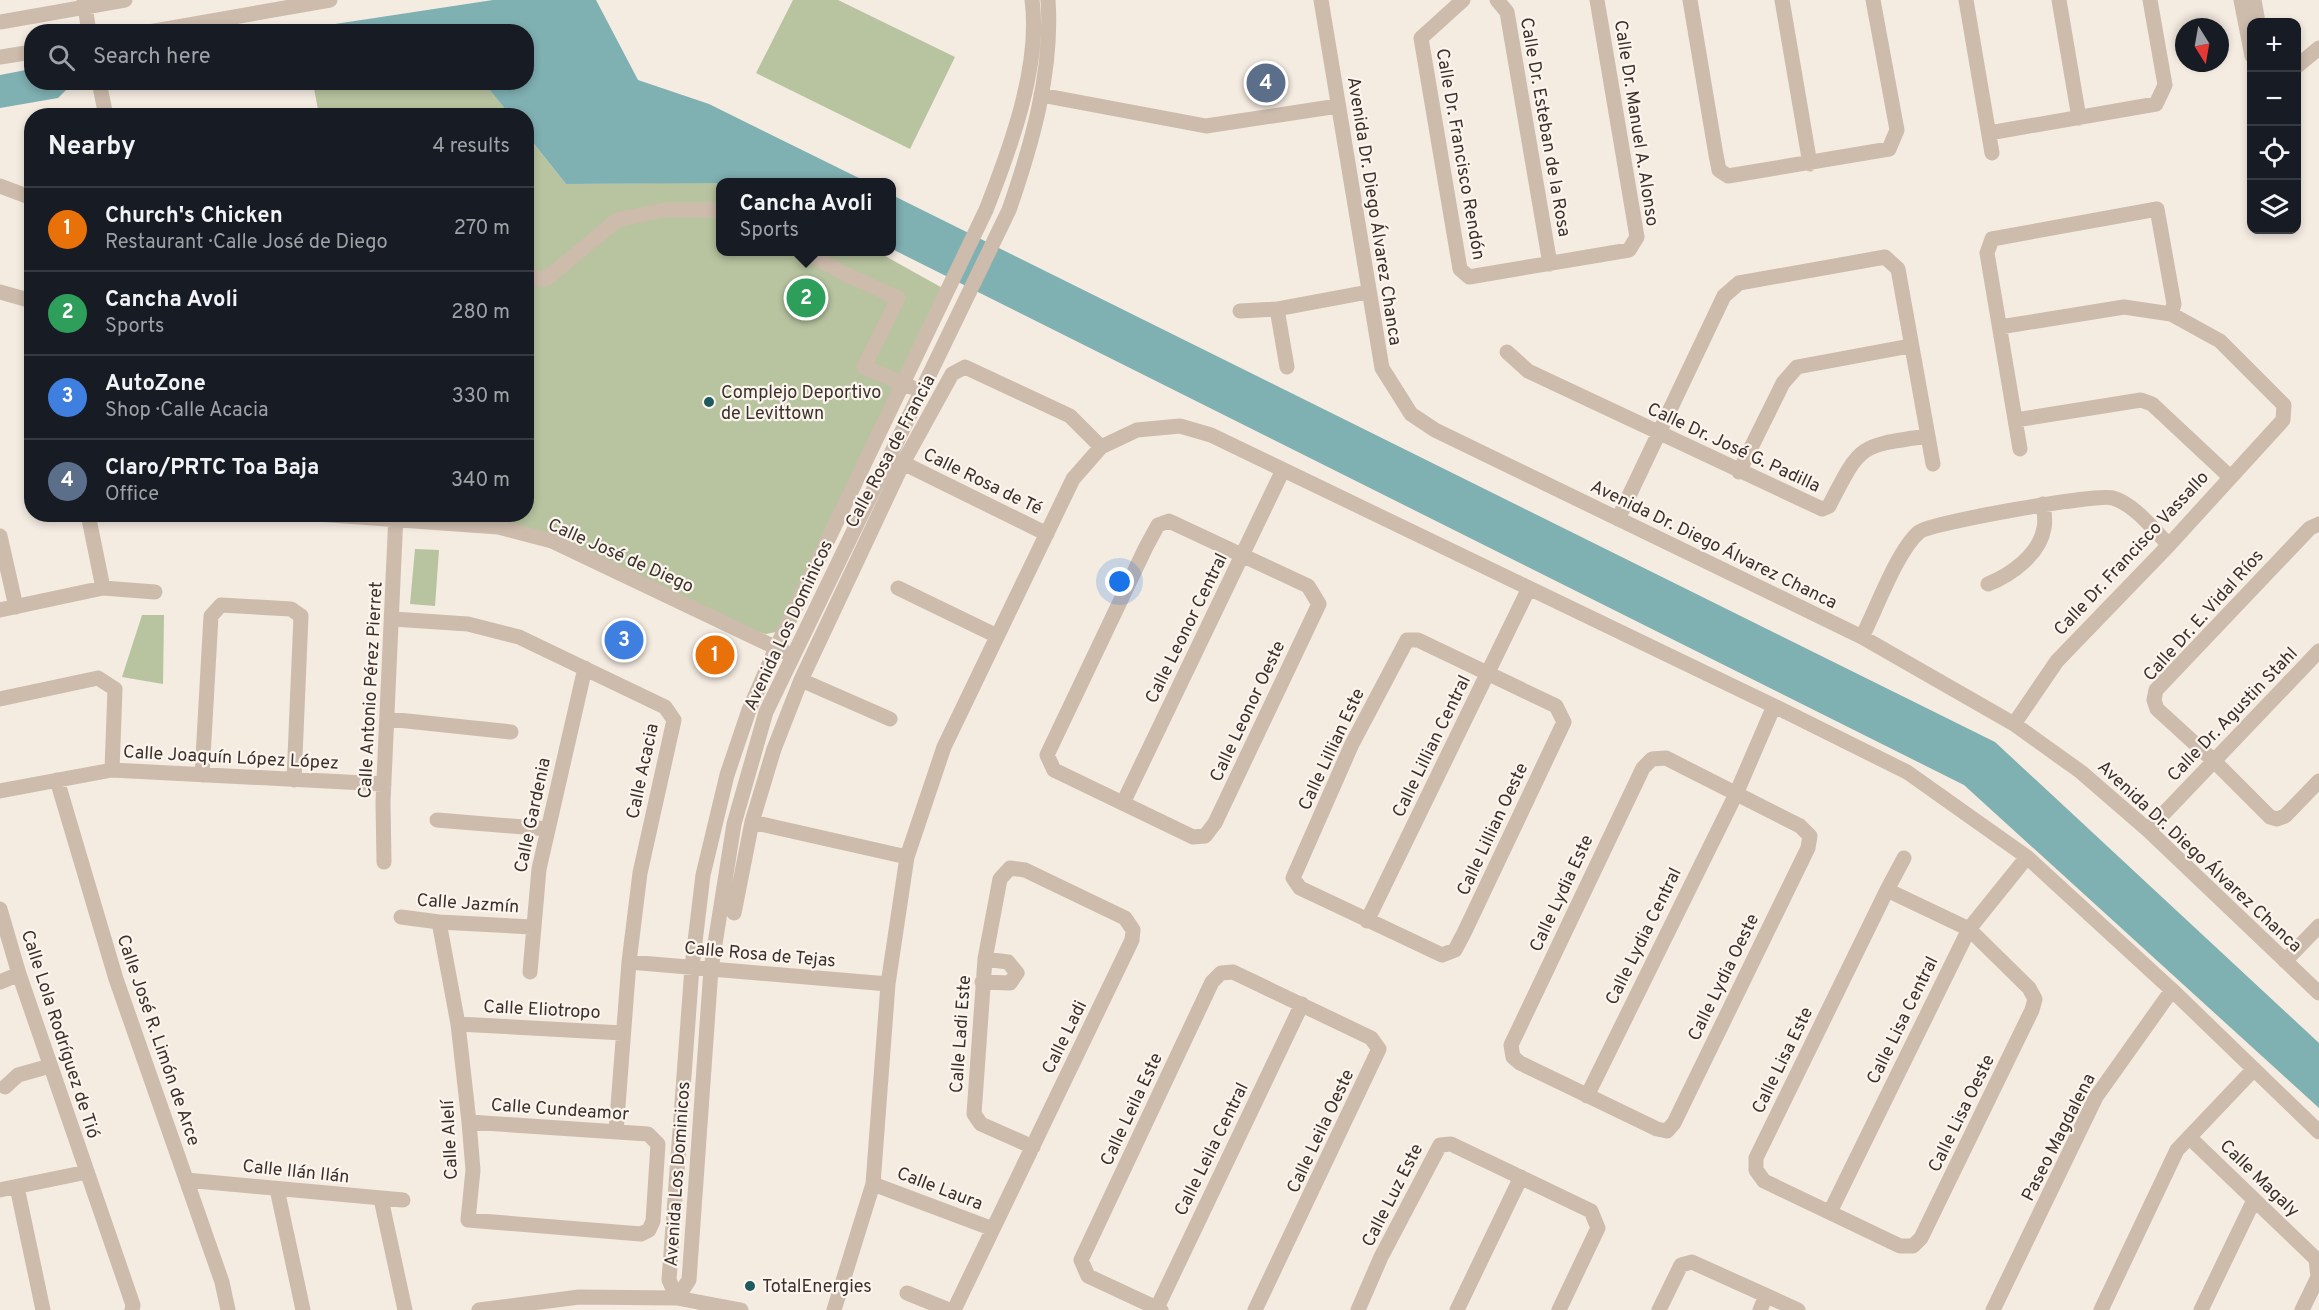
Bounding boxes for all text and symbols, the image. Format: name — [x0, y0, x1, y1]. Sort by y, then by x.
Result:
street label: Calle Dr. Esteban de la Rosa — [1514, 16, 1575, 239]
north arrow — [2175, 18, 2229, 72]
map controls — [2247, 18, 2301, 234]
button: + — [2247, 18, 2301, 72]
street label: Calle Dr. Manuel A. Alonso — [1608, 19, 1663, 228]
search box — [24, 24, 534, 90]
icon: search — [45, 41, 78, 74]
text: Search here — [93, 44, 211, 71]
street label: Calle Dr. Francisco Rendón — [1430, 47, 1489, 262]
pin: 4 — [1246, 60, 1286, 106]
button: − — [2247, 72, 2301, 126]
street label: Avenida Dr. Diego Álvarez Chanca — [1341, 75, 1408, 347]
button: locate — [2247, 126, 2301, 180]
text: Nearby — [48, 131, 136, 164]
text: 4 results — [433, 134, 510, 160]
popup — [716, 178, 896, 256]
button: layers — [2247, 180, 2301, 234]
text: Cancha Avoli — [739, 191, 873, 218]
text: Church's Chicken — [105, 203, 283, 230]
text: 1 — [64, 216, 72, 242]
text: 270 m — [454, 216, 510, 242]
text: Sports — [739, 218, 799, 244]
text: Restaurant · Calle José de Diego — [105, 230, 388, 256]
pin: 2 — [786, 276, 826, 320]
text: Cancha Avoli — [105, 287, 238, 314]
text: 2 — [61, 300, 74, 326]
text: 280 m — [451, 300, 510, 326]
text: Sports — [105, 314, 165, 340]
text: AutoZone — [105, 371, 206, 398]
street label: Calle Rosa de Francia — [841, 371, 941, 532]
place label: Complejo Deportivo de Levittown — [721, 382, 881, 426]
text: 3 — [62, 384, 74, 410]
text: 330 m — [452, 384, 510, 410]
marker: Complejo Deportivo de Levittown — [702, 395, 716, 409]
text: Shop · Calle Acacia — [105, 398, 269, 424]
street label: Calle Dr. José G. Padilla — [1643, 398, 1824, 499]
street label: Calle Rosa de Té — [919, 444, 1046, 521]
text: Claro/PRTC Toa Baja — [105, 455, 319, 482]
street label: Calle Dr. Francisco Vassallo — [2050, 467, 2215, 641]
text: 4 — [61, 468, 74, 494]
text: 340 m — [451, 468, 510, 494]
street label: Avenida Dr. Diego Álvarez Chanca — [1586, 474, 1841, 615]
text: Office — [105, 482, 159, 508]
street label: Calle José de Diego — [544, 514, 697, 599]
street label: Avenida Los Dominicos — [740, 537, 839, 715]
street label: Calle Dr. E. Vidal Ríos — [2139, 545, 2269, 687]
street label: Calle Leonor Central — [1141, 550, 1234, 708]
your location — [1105, 567, 1134, 596]
street label: Calle Antonio Pérez Pierret — [354, 581, 389, 799]
pin: 3 — [604, 618, 644, 662]
pin: 1 — [696, 632, 734, 678]
street label: Calle Leonor Oeste — [1206, 637, 1291, 786]
street label: Calle Dr. Agustin Stahl — [2163, 643, 2303, 787]
street label: Calle Lillian Central — [1388, 672, 1477, 822]
street label: Calle Lillian Este — [1294, 685, 1371, 814]
street label: Calle Acacia — [622, 721, 665, 821]
street label: Calle Joaquín López López — [122, 741, 339, 776]
street label: Avenida Dr. Diego Álvarez Chanca — [2092, 755, 2307, 958]
street label: Calle Gardenia — [510, 756, 557, 875]
street label: Calle Lillian Oeste — [1452, 759, 1534, 900]
street label: Calle Lydia Este — [1525, 831, 1600, 956]
street label: Calle Lydia Central — [1601, 864, 1688, 1009]
street label: Calle Jazmín — [416, 889, 520, 920]
street label: Calle Lydia Oeste — [1684, 910, 1765, 1045]
street label: Calle Lola Rodríguez de Tió — [15, 927, 104, 1142]
street label: Calle José R. Limón de Arce — [111, 932, 205, 1149]
street label: Calle Rosa de Tejas — [683, 937, 837, 974]
street label: Calle Lisa Central — [1862, 953, 1944, 1088]
street label: Calle Ladi Este — [946, 974, 977, 1094]
street label: Calle Eliotropo — [483, 996, 601, 1025]
street label: Calle Ladi — [1038, 997, 1093, 1078]
street label: Calle Lisa Este — [1748, 1003, 1819, 1118]
street label: Calle Leila Este — [1096, 1049, 1169, 1170]
street label: Calle Lisa Oeste — [1924, 1051, 2001, 1176]
street label: Calle Leila Oeste — [1283, 1066, 1360, 1197]
street label: Paseo Magdalena — [2017, 1070, 2101, 1206]
street label: Calle Leila Central — [1170, 1079, 1255, 1220]
street label: Avenida Los Dominicos — [661, 1081, 696, 1267]
street label: Calle Cundeamor — [490, 1094, 630, 1127]
street label: Calle Alelí — [437, 1098, 464, 1180]
street label: Calle Magaly — [2214, 1135, 2304, 1223]
street label: Calle Luz Este — [1357, 1140, 1429, 1251]
street label: Calle Ilán Ilán — [241, 1155, 351, 1190]
street label: Calle Laura — [893, 1162, 986, 1216]
place label: TotalEnergies — [762, 1276, 872, 1299]
marker: TotalEnergies — [743, 1279, 757, 1293]

